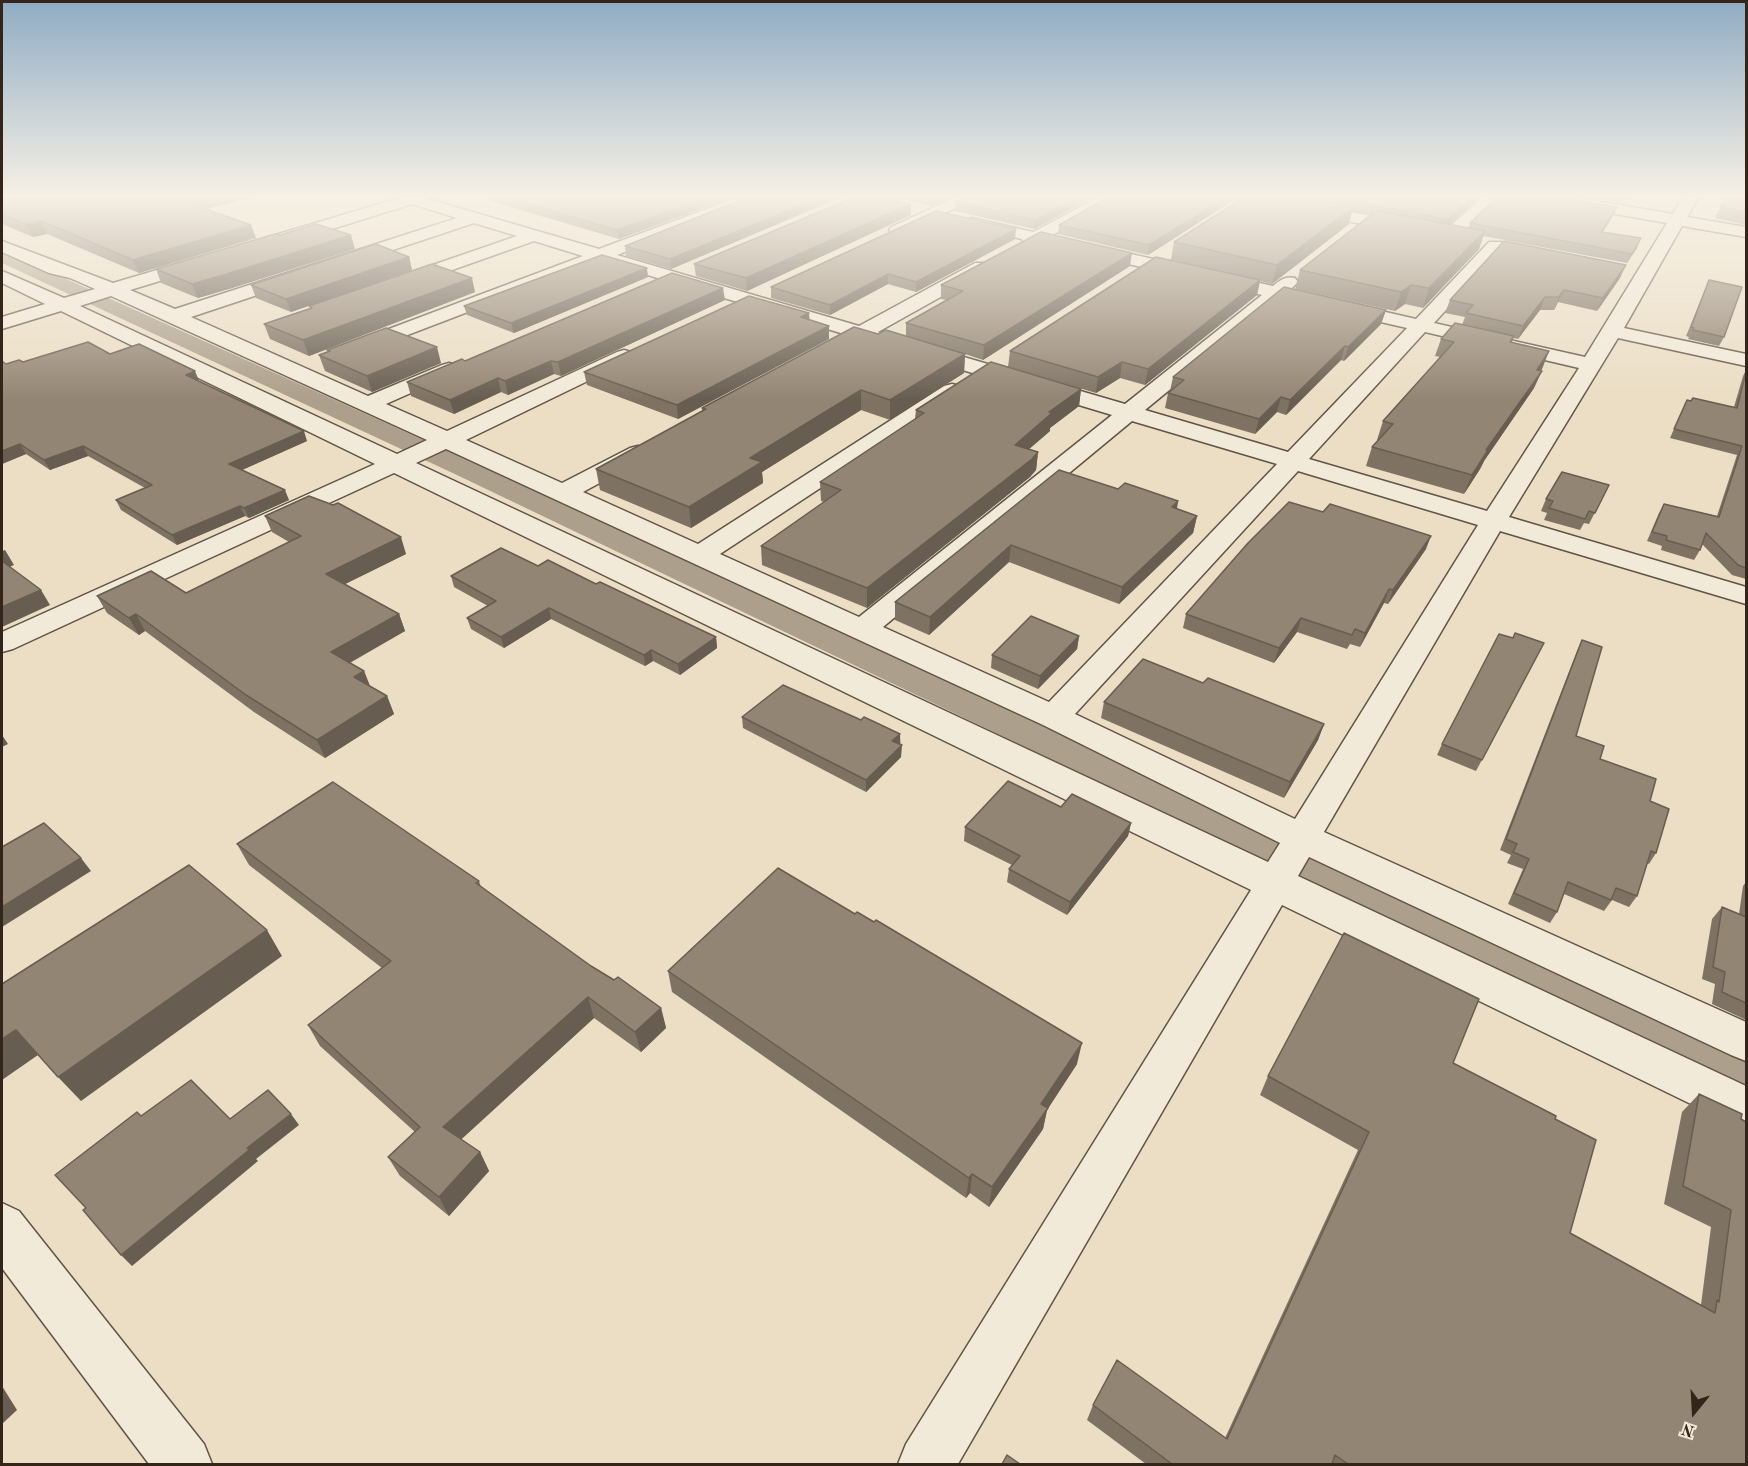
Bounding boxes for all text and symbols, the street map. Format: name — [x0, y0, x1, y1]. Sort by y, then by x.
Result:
north arrow — [1664, 1382, 1724, 1442]
text: N — [1680, 1420, 1697, 1439]

